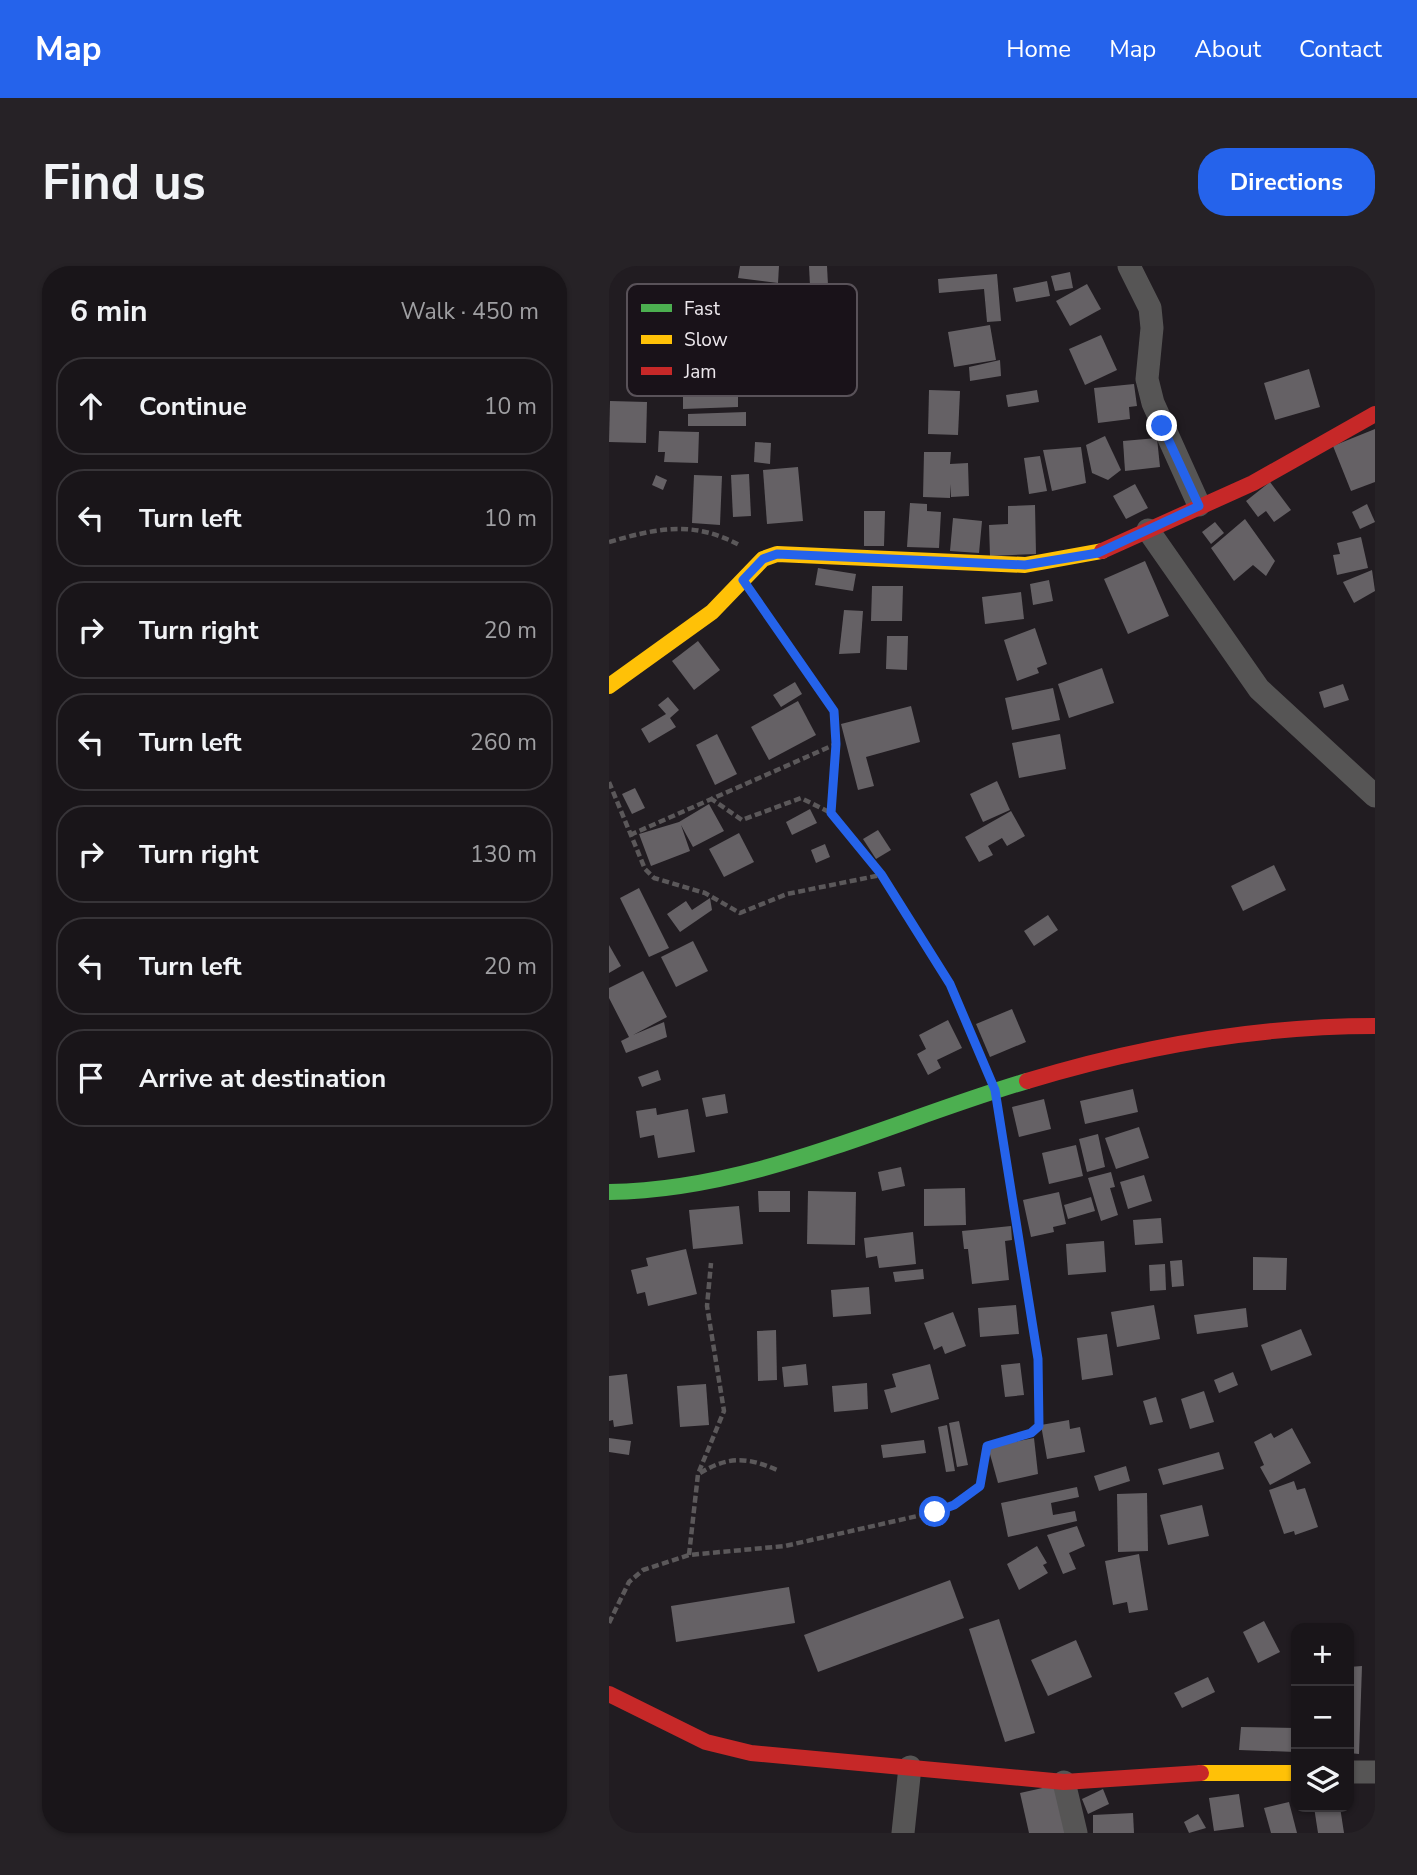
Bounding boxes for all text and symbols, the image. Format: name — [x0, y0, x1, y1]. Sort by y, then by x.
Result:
text: Map — [35, 27, 102, 72]
text: Home — [1006, 33, 1071, 65]
text: Map — [1109, 33, 1156, 65]
text: About — [1194, 33, 1261, 65]
text: Contact — [1299, 33, 1382, 65]
button: Directions — [1198, 148, 1375, 216]
text: Find us — [42, 149, 206, 216]
legend — [627, 284, 857, 396]
text: 6 min — [70, 291, 148, 332]
text: Walk · 450 m — [400, 296, 539, 327]
text: Fast — [684, 296, 720, 322]
text: Slow — [684, 327, 728, 353]
text: Jam — [683, 359, 717, 385]
icon: ahead — [72, 387, 110, 425]
text: Continue — [139, 389, 247, 424]
text: 10 m — [484, 391, 537, 422]
route end — [1146, 410, 1177, 441]
icon: left — [72, 499, 110, 537]
text: Turn left — [139, 501, 242, 536]
text: 10 m — [484, 503, 537, 534]
icon: right — [72, 611, 110, 649]
text: Turn right — [139, 613, 258, 648]
text: 20 m — [484, 615, 537, 646]
icon: left — [72, 723, 110, 761]
text: Turn left — [139, 725, 242, 760]
text: 260 m — [470, 727, 537, 758]
icon: right — [72, 835, 110, 873]
text: Turn right — [139, 837, 258, 872]
text: 130 m — [470, 839, 537, 870]
icon: left — [72, 947, 110, 985]
text: Turn left — [139, 949, 242, 984]
text: 20 m — [484, 951, 537, 982]
icon: arrive — [72, 1059, 110, 1097]
text: Arrive at destination — [139, 1061, 386, 1096]
route start — [919, 1496, 950, 1527]
map controls — [1291, 1623, 1354, 1812]
button: + — [1291, 1623, 1354, 1686]
button: − — [1291, 1686, 1354, 1749]
button: layers — [1291, 1749, 1354, 1812]

